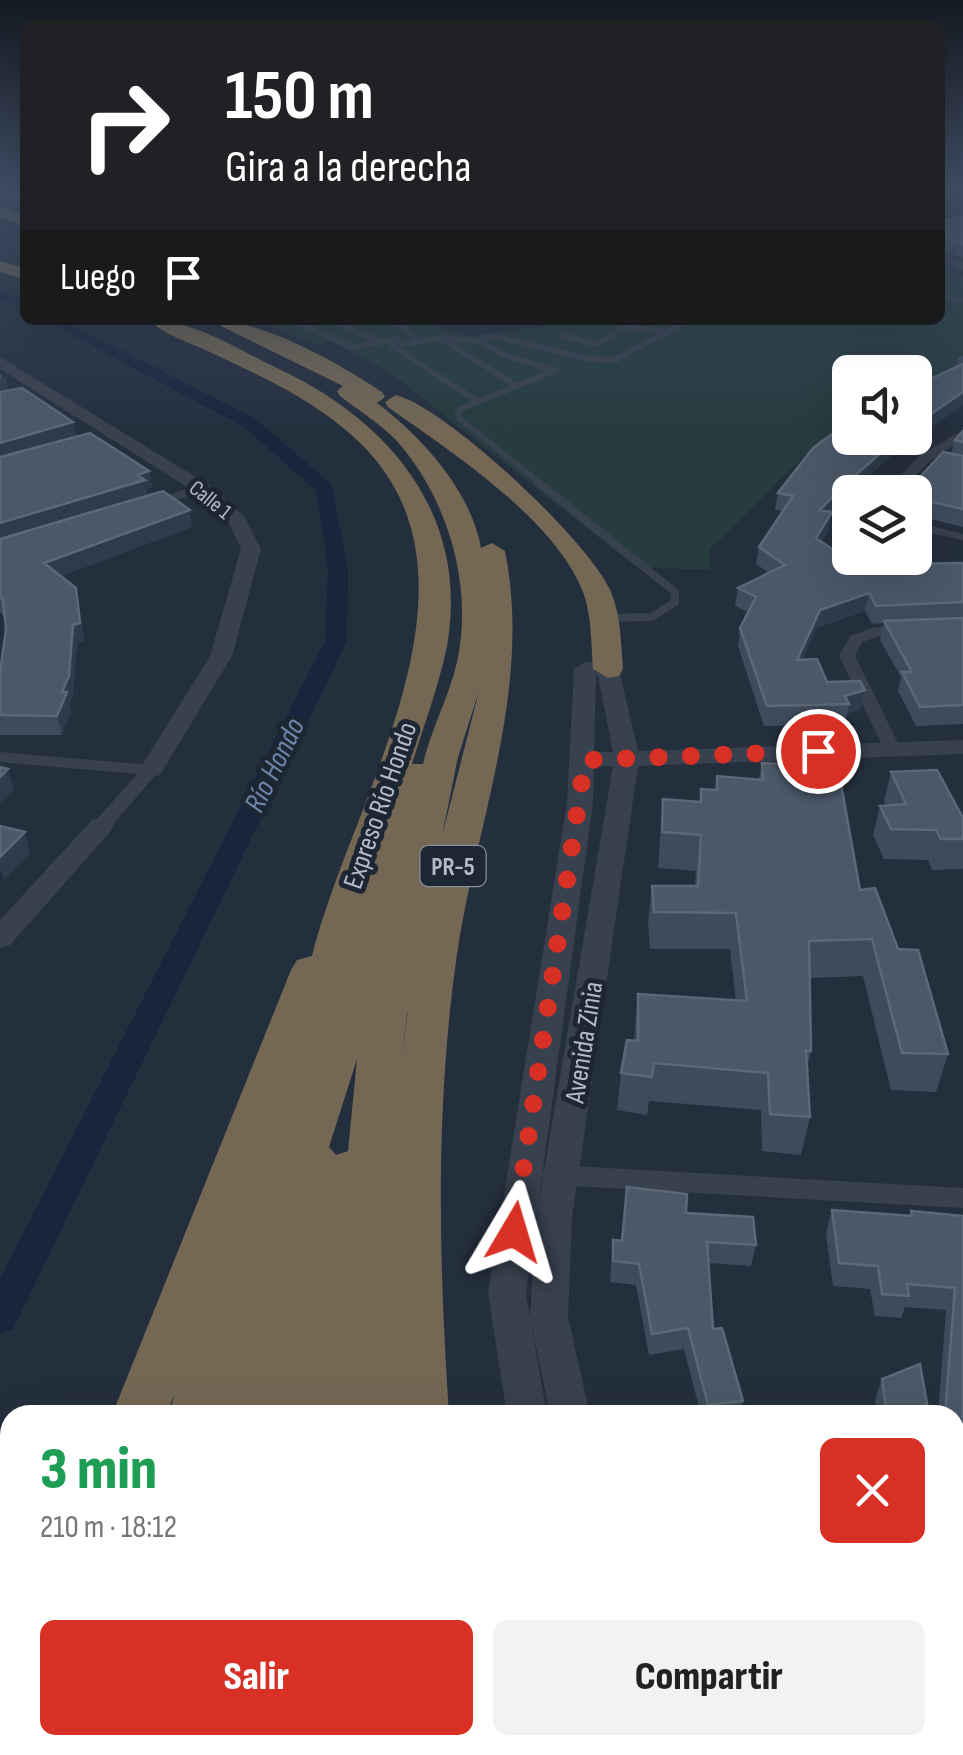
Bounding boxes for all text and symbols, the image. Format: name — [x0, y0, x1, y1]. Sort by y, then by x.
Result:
text: 150 m — [225, 55, 374, 139]
icon: right — [60, 60, 190, 190]
text: Gira a la derecha — [225, 140, 472, 195]
icon: arrive — [156, 250, 211, 305]
text: Luego — [60, 255, 136, 300]
map controls — [832, 355, 932, 575]
button: sound — [832, 355, 932, 455]
street label: Calle 1 — [183, 475, 237, 526]
button: layers — [832, 475, 932, 575]
pin — [776, 709, 861, 794]
water label: Río Hondo — [237, 713, 313, 818]
street label: Expreso Río Hondo — [337, 718, 424, 893]
icon: arrive — [791, 724, 846, 779]
road number: PR-5 — [420, 846, 486, 886]
street label: Avenida Zinia — [558, 979, 610, 1106]
position arrow — [462, 1180, 566, 1284]
text: 3 min — [40, 1434, 157, 1506]
button: close — [820, 1438, 925, 1543]
text: 210 m · 18:12 — [40, 1508, 177, 1547]
button: Salir — [40, 1620, 473, 1735]
button: Compartir — [493, 1620, 925, 1735]

